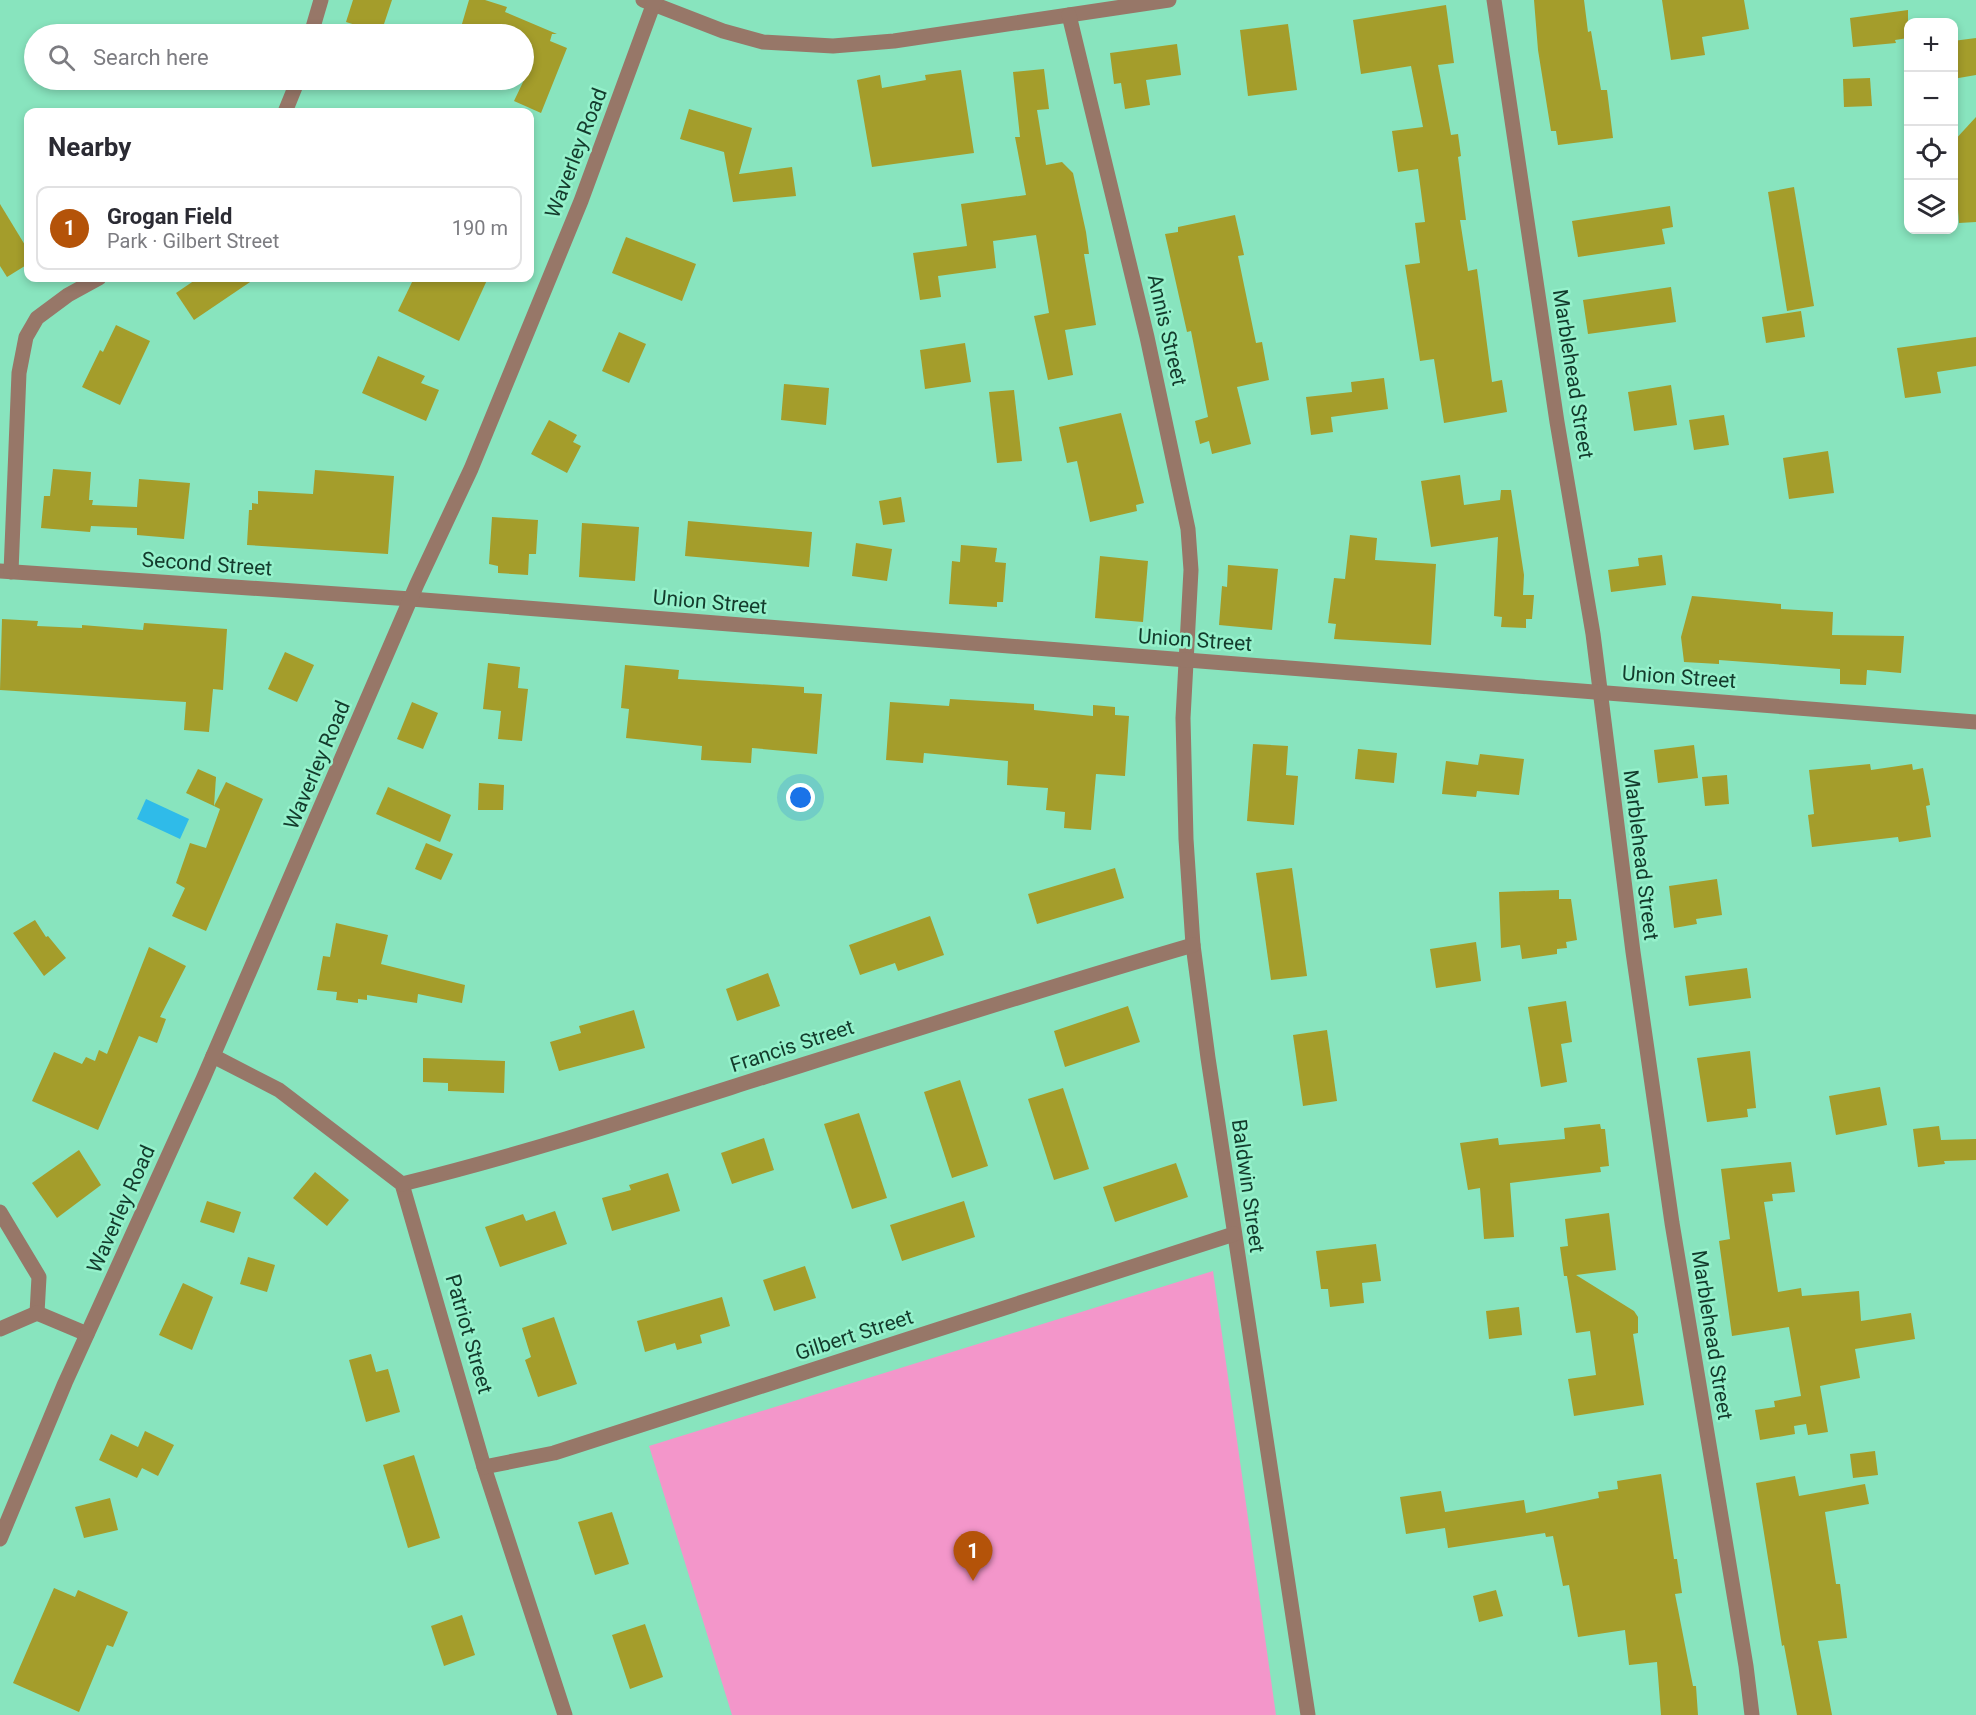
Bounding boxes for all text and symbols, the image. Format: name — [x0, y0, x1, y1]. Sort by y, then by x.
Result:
map controls — [1904, 18, 1958, 234]
button: + — [1904, 18, 1958, 72]
search box — [24, 24, 534, 90]
icon: search — [45, 41, 78, 74]
text: Search here — [93, 45, 209, 70]
button: − — [1904, 72, 1958, 126]
street label: Waverley Road — [540, 85, 612, 221]
button: locate — [1904, 126, 1958, 180]
text: Nearby — [48, 132, 131, 162]
button: layers — [1904, 180, 1958, 234]
text: Grogan Field — [107, 204, 232, 229]
text: 1 — [64, 216, 75, 240]
text: 190 m — [452, 216, 508, 240]
text: Park · Gilbert Street — [107, 229, 279, 253]
street label: Annis Street — [1143, 272, 1191, 388]
street label: Marblehead Street — [1548, 287, 1598, 461]
street label: Second Street — [141, 547, 273, 581]
street label: Union Street — [652, 585, 768, 619]
street label: Union Street — [1137, 624, 1253, 656]
street label: Union Street — [1621, 661, 1737, 693]
street label: Waverley Road — [279, 697, 355, 833]
street label: Marblehead Street — [1619, 768, 1663, 942]
your location — [786, 783, 815, 812]
street label: Francis Street — [727, 1015, 857, 1077]
street label: Baldwin Street — [1227, 1118, 1269, 1254]
street label: Waverley Road — [82, 1141, 160, 1277]
street label: Marblehead Street — [1687, 1248, 1737, 1422]
street label: Patriot Street — [440, 1272, 498, 1397]
street label: Gilbert Street — [792, 1305, 916, 1365]
pin: 1 — [954, 1532, 992, 1581]

